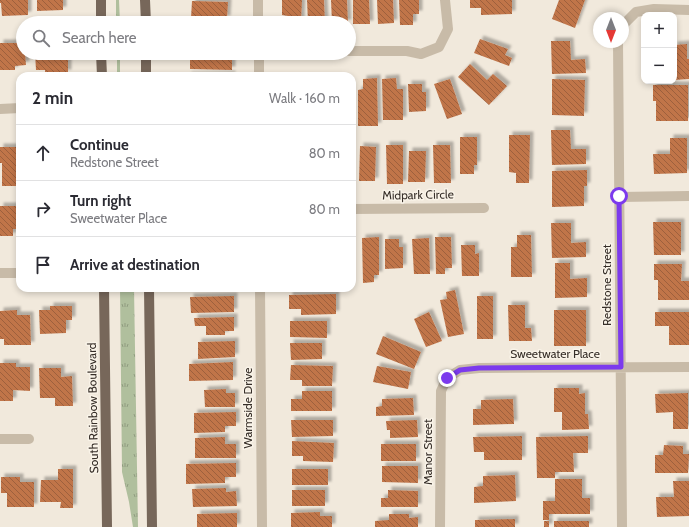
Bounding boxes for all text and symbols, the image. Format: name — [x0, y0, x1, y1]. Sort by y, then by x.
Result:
north arrow — [593, 12, 629, 48]
map controls — [641, 12, 677, 84]
button: + — [641, 12, 677, 48]
search box — [16, 16, 356, 60]
icon: search — [30, 27, 52, 49]
text: Search here — [62, 29, 137, 47]
button: − — [641, 48, 677, 84]
text: 2 min — [32, 88, 73, 108]
text: Walk · 160 m — [269, 90, 340, 106]
text: Continue — [70, 136, 129, 154]
icon: ahead — [32, 142, 54, 164]
text: 80 m — [309, 145, 340, 161]
text: Redstone Street — [70, 154, 159, 170]
street label: Midpark Circle — [382, 186, 454, 203]
route start — [610, 187, 628, 205]
text: Turn right — [70, 192, 131, 210]
icon: right — [32, 198, 54, 220]
text: 80 m — [309, 201, 340, 217]
text: Sweetwater Place — [70, 210, 167, 226]
street label: Redstone Street — [599, 244, 614, 326]
icon: arrive — [32, 254, 54, 276]
text: Arrive at destination — [70, 256, 200, 274]
street label: South Rainbow Boulevard — [84, 343, 101, 474]
street label: Sweetwater Place — [510, 346, 600, 361]
street label: Warmside Drive — [240, 368, 255, 448]
route end — [438, 369, 456, 387]
street label: Manor Street — [420, 419, 435, 485]

